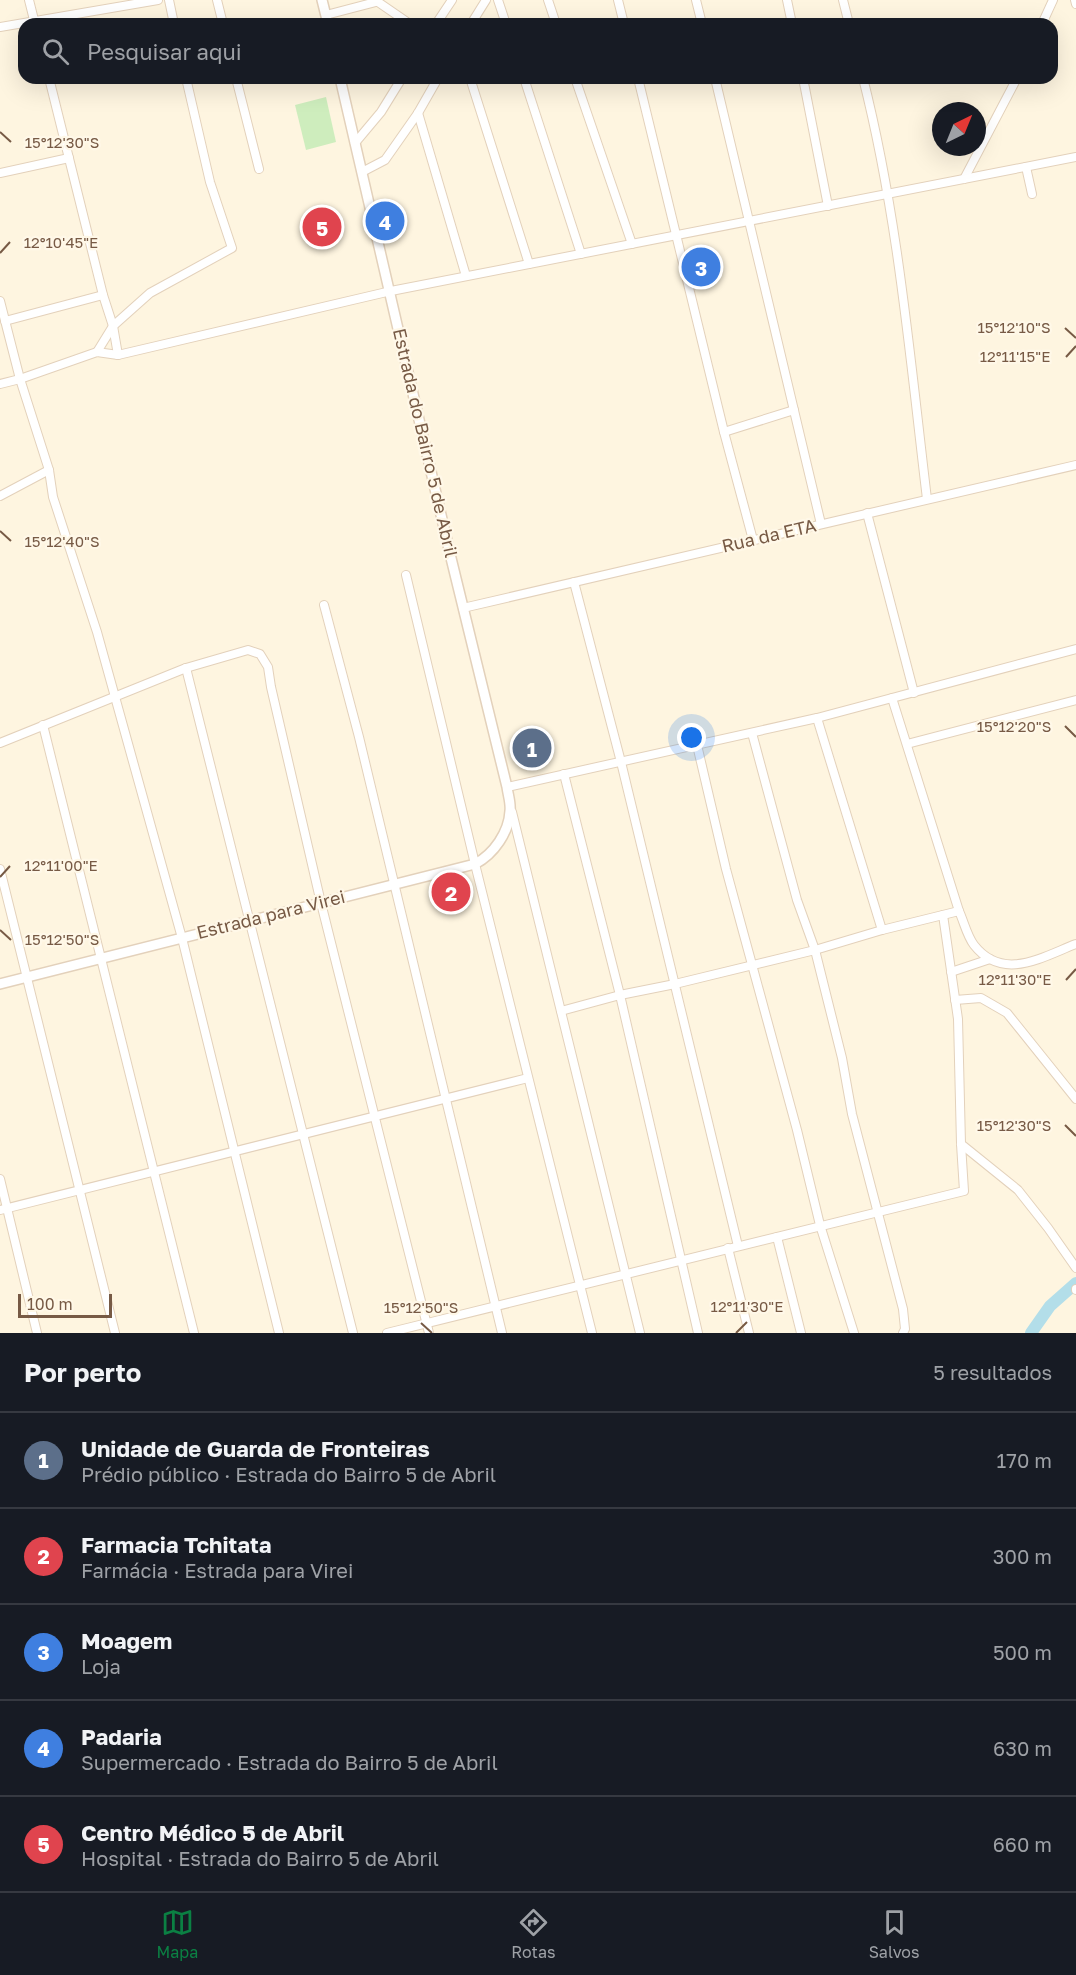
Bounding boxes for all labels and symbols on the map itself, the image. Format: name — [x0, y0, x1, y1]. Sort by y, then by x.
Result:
north arrow — [932, 102, 986, 156]
text: 15°12'30"S — [25, 133, 99, 151]
pin: 4 — [366, 198, 404, 244]
pin: 5 — [302, 204, 342, 250]
text: 12°10'45"E — [24, 233, 98, 251]
pin: 3 — [682, 244, 720, 290]
text: 15°12'10"S — [977, 318, 1051, 336]
street label: Estrada do Bairro 5 de Abril — [389, 326, 463, 560]
text: 12°11'15"E — [980, 347, 1050, 365]
street label: Rua da ETA — [719, 513, 818, 557]
text: 15°12'40"S — [24, 532, 100, 550]
text: 15°12'20"S — [977, 717, 1051, 735]
your location — [677, 723, 706, 752]
pin: 1 — [512, 726, 552, 771]
text: 12°11'00"E — [24, 856, 98, 874]
pin: 2 — [432, 870, 470, 914]
street label: Estrada para Virei — [194, 885, 347, 943]
text: 15°12'50"S — [25, 930, 99, 948]
text: 12°11'30"E — [979, 970, 1051, 988]
text: 15°12'30"S — [977, 1116, 1051, 1134]
scale bar — [18, 1291, 112, 1318]
text: 12°11'30"E — [711, 1297, 783, 1315]
text: 15°12'50"S — [384, 1298, 458, 1316]

